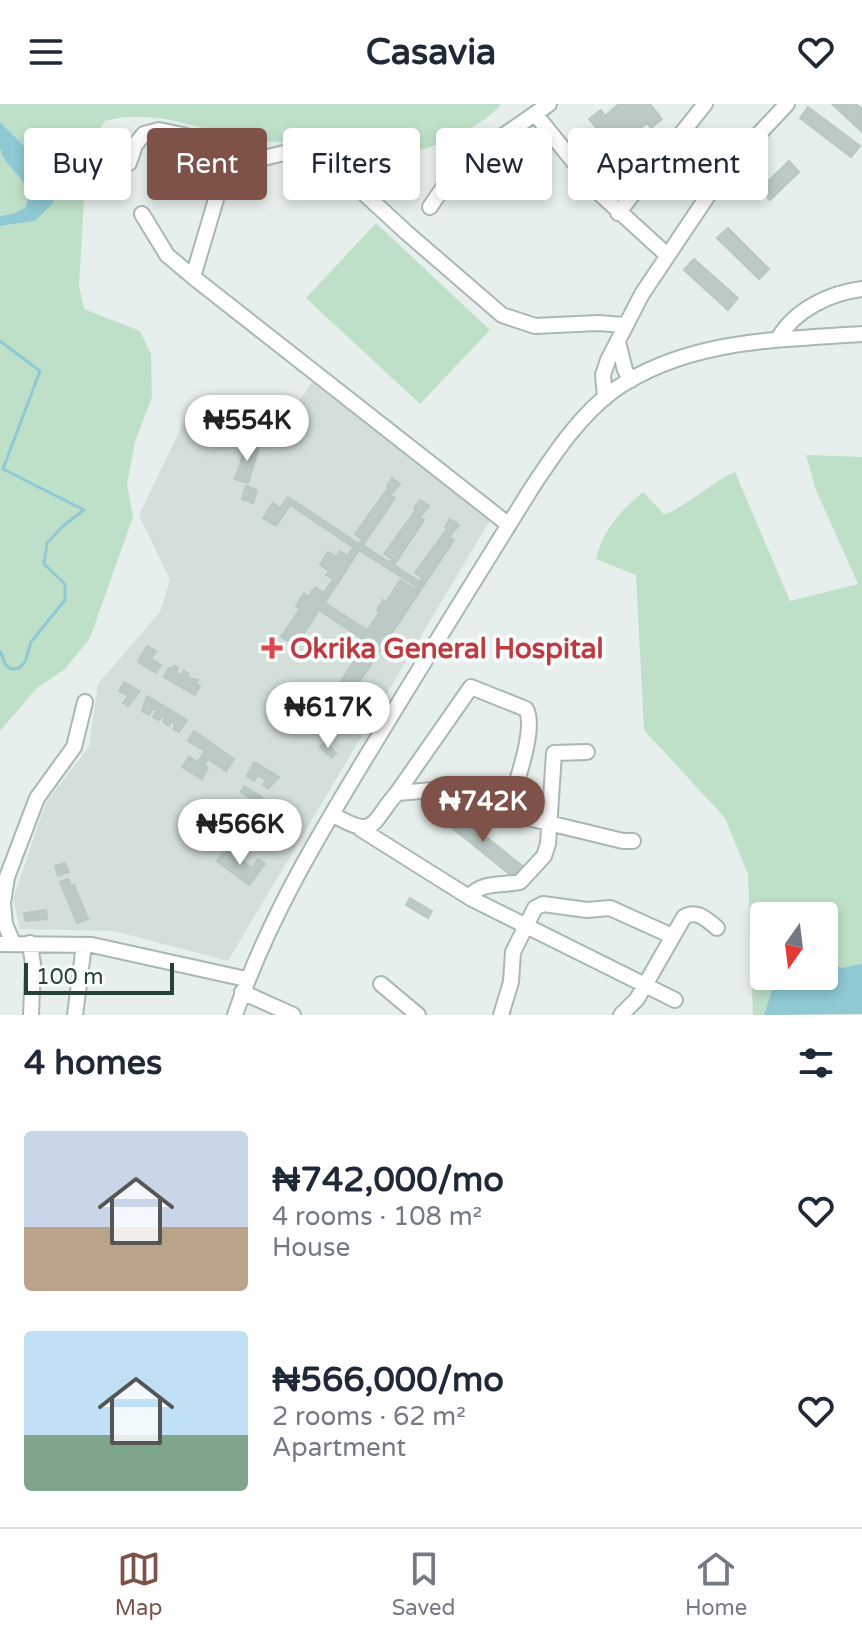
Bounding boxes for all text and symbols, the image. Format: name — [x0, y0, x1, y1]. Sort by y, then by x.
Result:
icon: menu — [24, 30, 68, 74]
icon: heart — [794, 30, 838, 74]
text: Casavia — [366, 31, 496, 74]
chip: Buy — [24, 128, 131, 200]
chip: Rent — [147, 128, 267, 200]
chip: Filters — [283, 128, 420, 200]
chip: New — [436, 128, 552, 200]
chip: Apartment — [568, 128, 768, 200]
pin: ₦554K — [191, 395, 303, 463]
text: ₦554K — [203, 405, 291, 436]
place label: Okrika General Hospital — [290, 632, 603, 666]
marker: Okrika General Hospital — [261, 637, 283, 659]
pin: ₦617K — [272, 682, 384, 750]
text: ₦617K — [284, 692, 372, 723]
pin: ₦742K — [427, 776, 539, 844]
text: ₦742K — [439, 786, 527, 817]
pin: ₦566K — [184, 799, 296, 867]
text: ₦566K — [196, 809, 284, 840]
north arrow — [750, 902, 838, 990]
map controls — [750, 902, 838, 990]
scale bar — [24, 959, 174, 995]
text: 100 m — [36, 964, 103, 990]
icon: filters — [794, 1041, 838, 1085]
text: 4 homes — [24, 1043, 162, 1084]
text: ₦742,000/mo — [272, 1160, 504, 1201]
icon: home — [88, 1163, 184, 1259]
icon: heart — [794, 1189, 838, 1233]
text: 4 rooms · 108 m² — [272, 1201, 482, 1232]
text: House — [272, 1232, 350, 1263]
text: ₦566,000/mo — [272, 1360, 504, 1401]
icon: home — [88, 1363, 184, 1459]
icon: heart — [794, 1389, 838, 1433]
text: 2 rooms · 62 m² — [272, 1401, 466, 1432]
text: Apartment — [272, 1432, 406, 1463]
tab: Map — [115, 1547, 162, 1621]
tab: Saved — [392, 1547, 455, 1621]
tab: Home — [685, 1547, 747, 1621]

